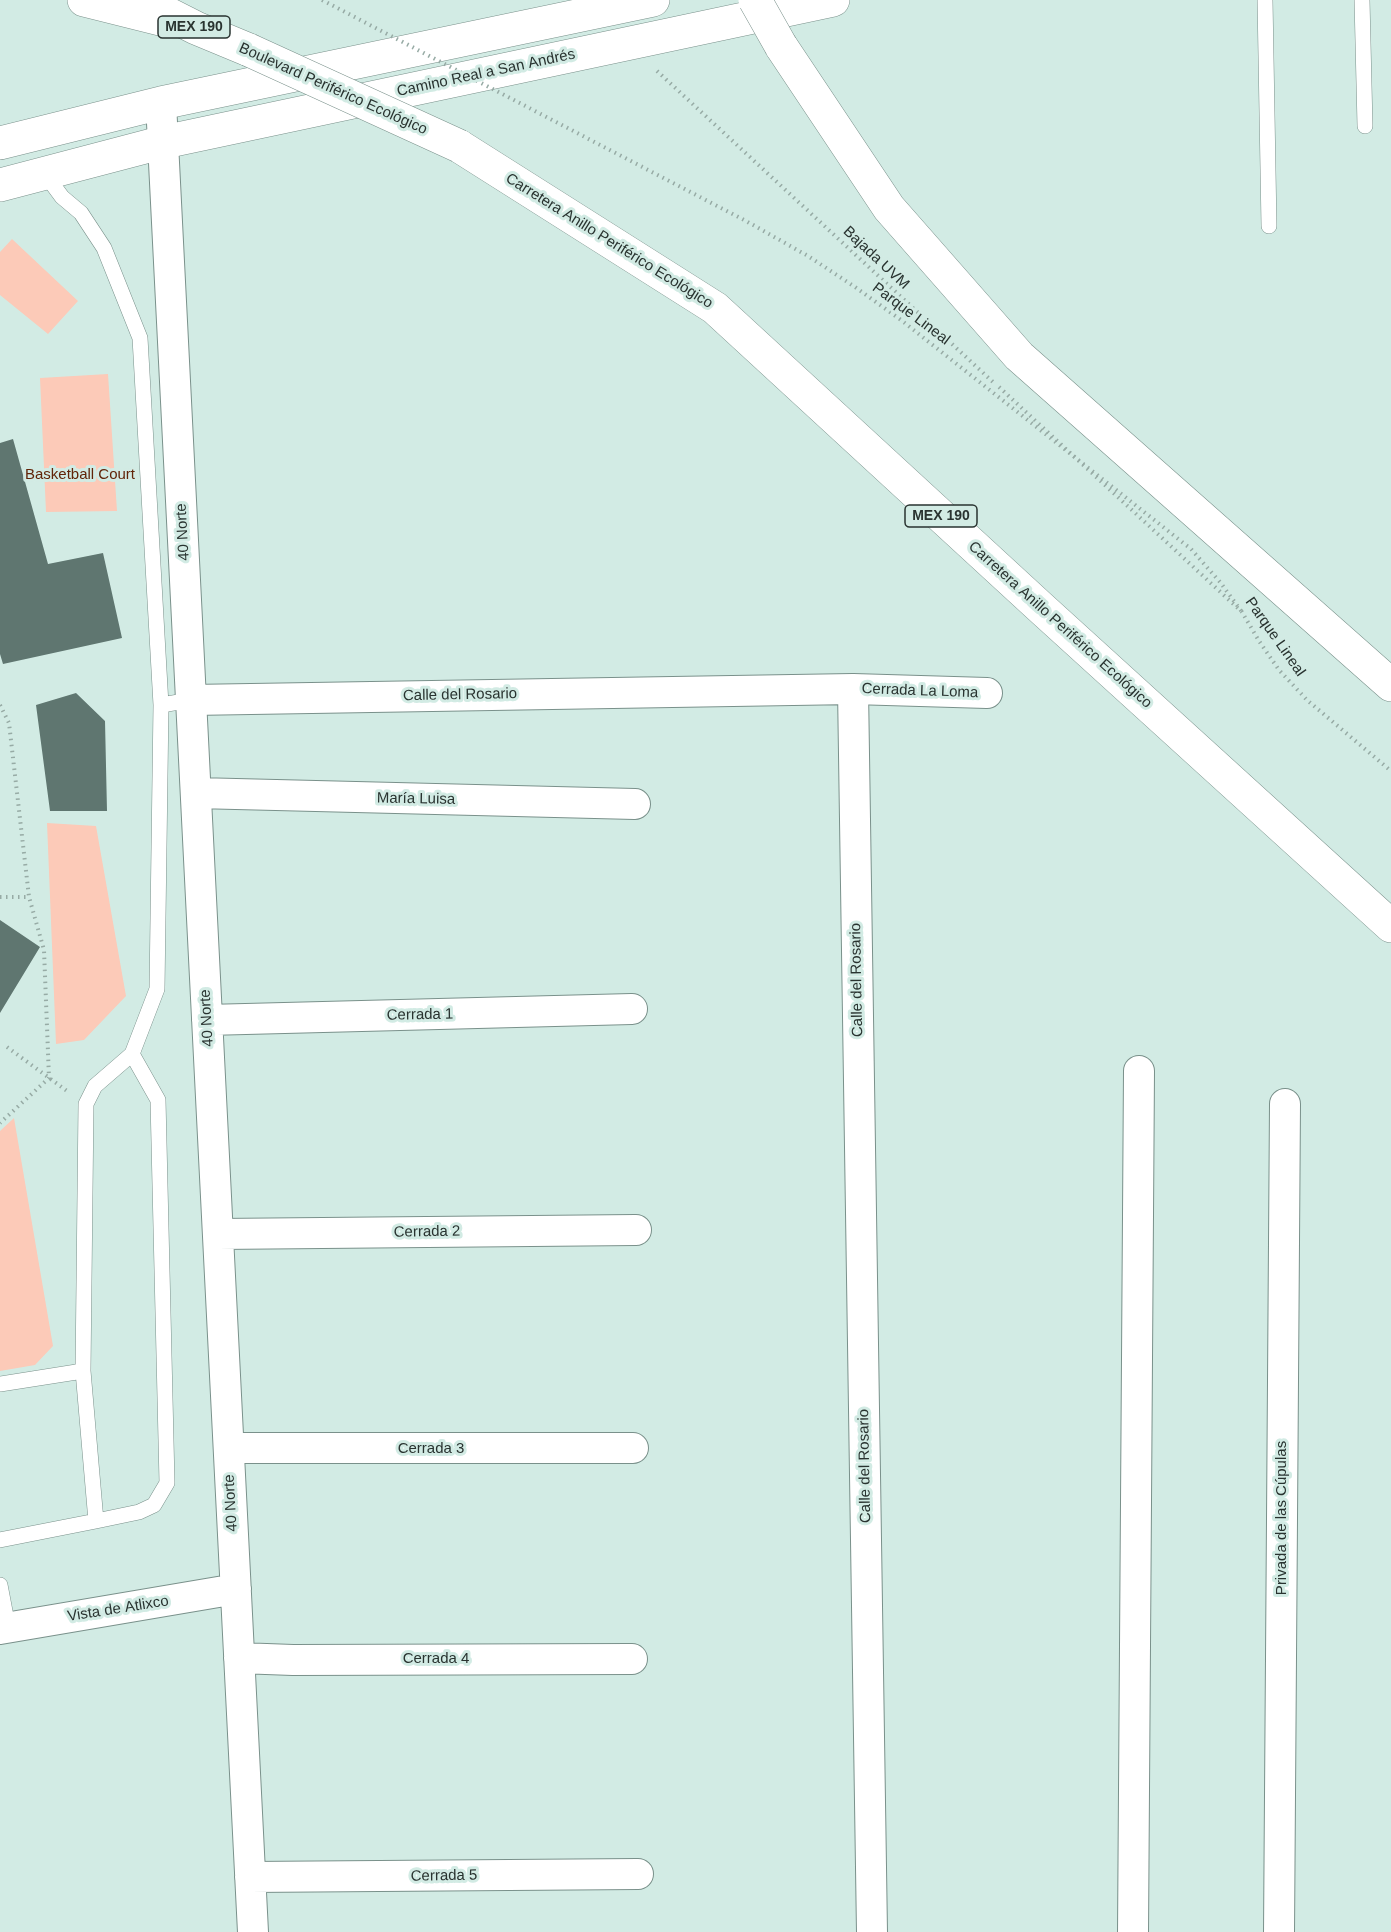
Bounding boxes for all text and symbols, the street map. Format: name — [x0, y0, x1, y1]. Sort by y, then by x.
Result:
road number: MEX 190 — [158, 16, 230, 38]
street label: Boulevard Periférico Ecológico — [236, 39, 430, 139]
street label: Camino Real a San Andrés — [395, 45, 577, 101]
street label: Carretera Anillo Periférico Ecológico — [502, 170, 716, 312]
street label: Bajada UVM — [839, 223, 913, 293]
street label: Parque Lineal — [869, 279, 953, 349]
park label: Basketball Court — [25, 466, 135, 484]
street label: 40 Norte — [173, 503, 193, 561]
road number: MEX 190 — [905, 505, 977, 527]
street label: Carretera Anillo Periférico Ecológico — [964, 538, 1156, 712]
street label: Parque Lineal — [1241, 594, 1309, 680]
street label: Cerrada La Loma — [861, 680, 979, 702]
street label: Calle del Rosario — [403, 685, 517, 705]
street label: María Luisa — [377, 789, 455, 809]
street label: Calle del Rosario — [847, 923, 867, 1037]
street label: 40 Norte — [197, 989, 217, 1047]
street label: Cerrada 1 — [386, 1005, 454, 1025]
street label: Cerrada 2 — [393, 1222, 461, 1242]
street label: Calle del Rosario — [855, 1409, 875, 1523]
street label: Cerrada 3 — [398, 1440, 464, 1458]
street label: Privada de las Cúpulas — [1273, 1441, 1291, 1595]
street label: 40 Norte — [221, 1474, 241, 1532]
street label: Vista de Atlixco — [66, 1592, 170, 1626]
street label: Cerrada 4 — [403, 1650, 469, 1668]
street label: Cerrada 5 — [410, 1866, 478, 1886]

